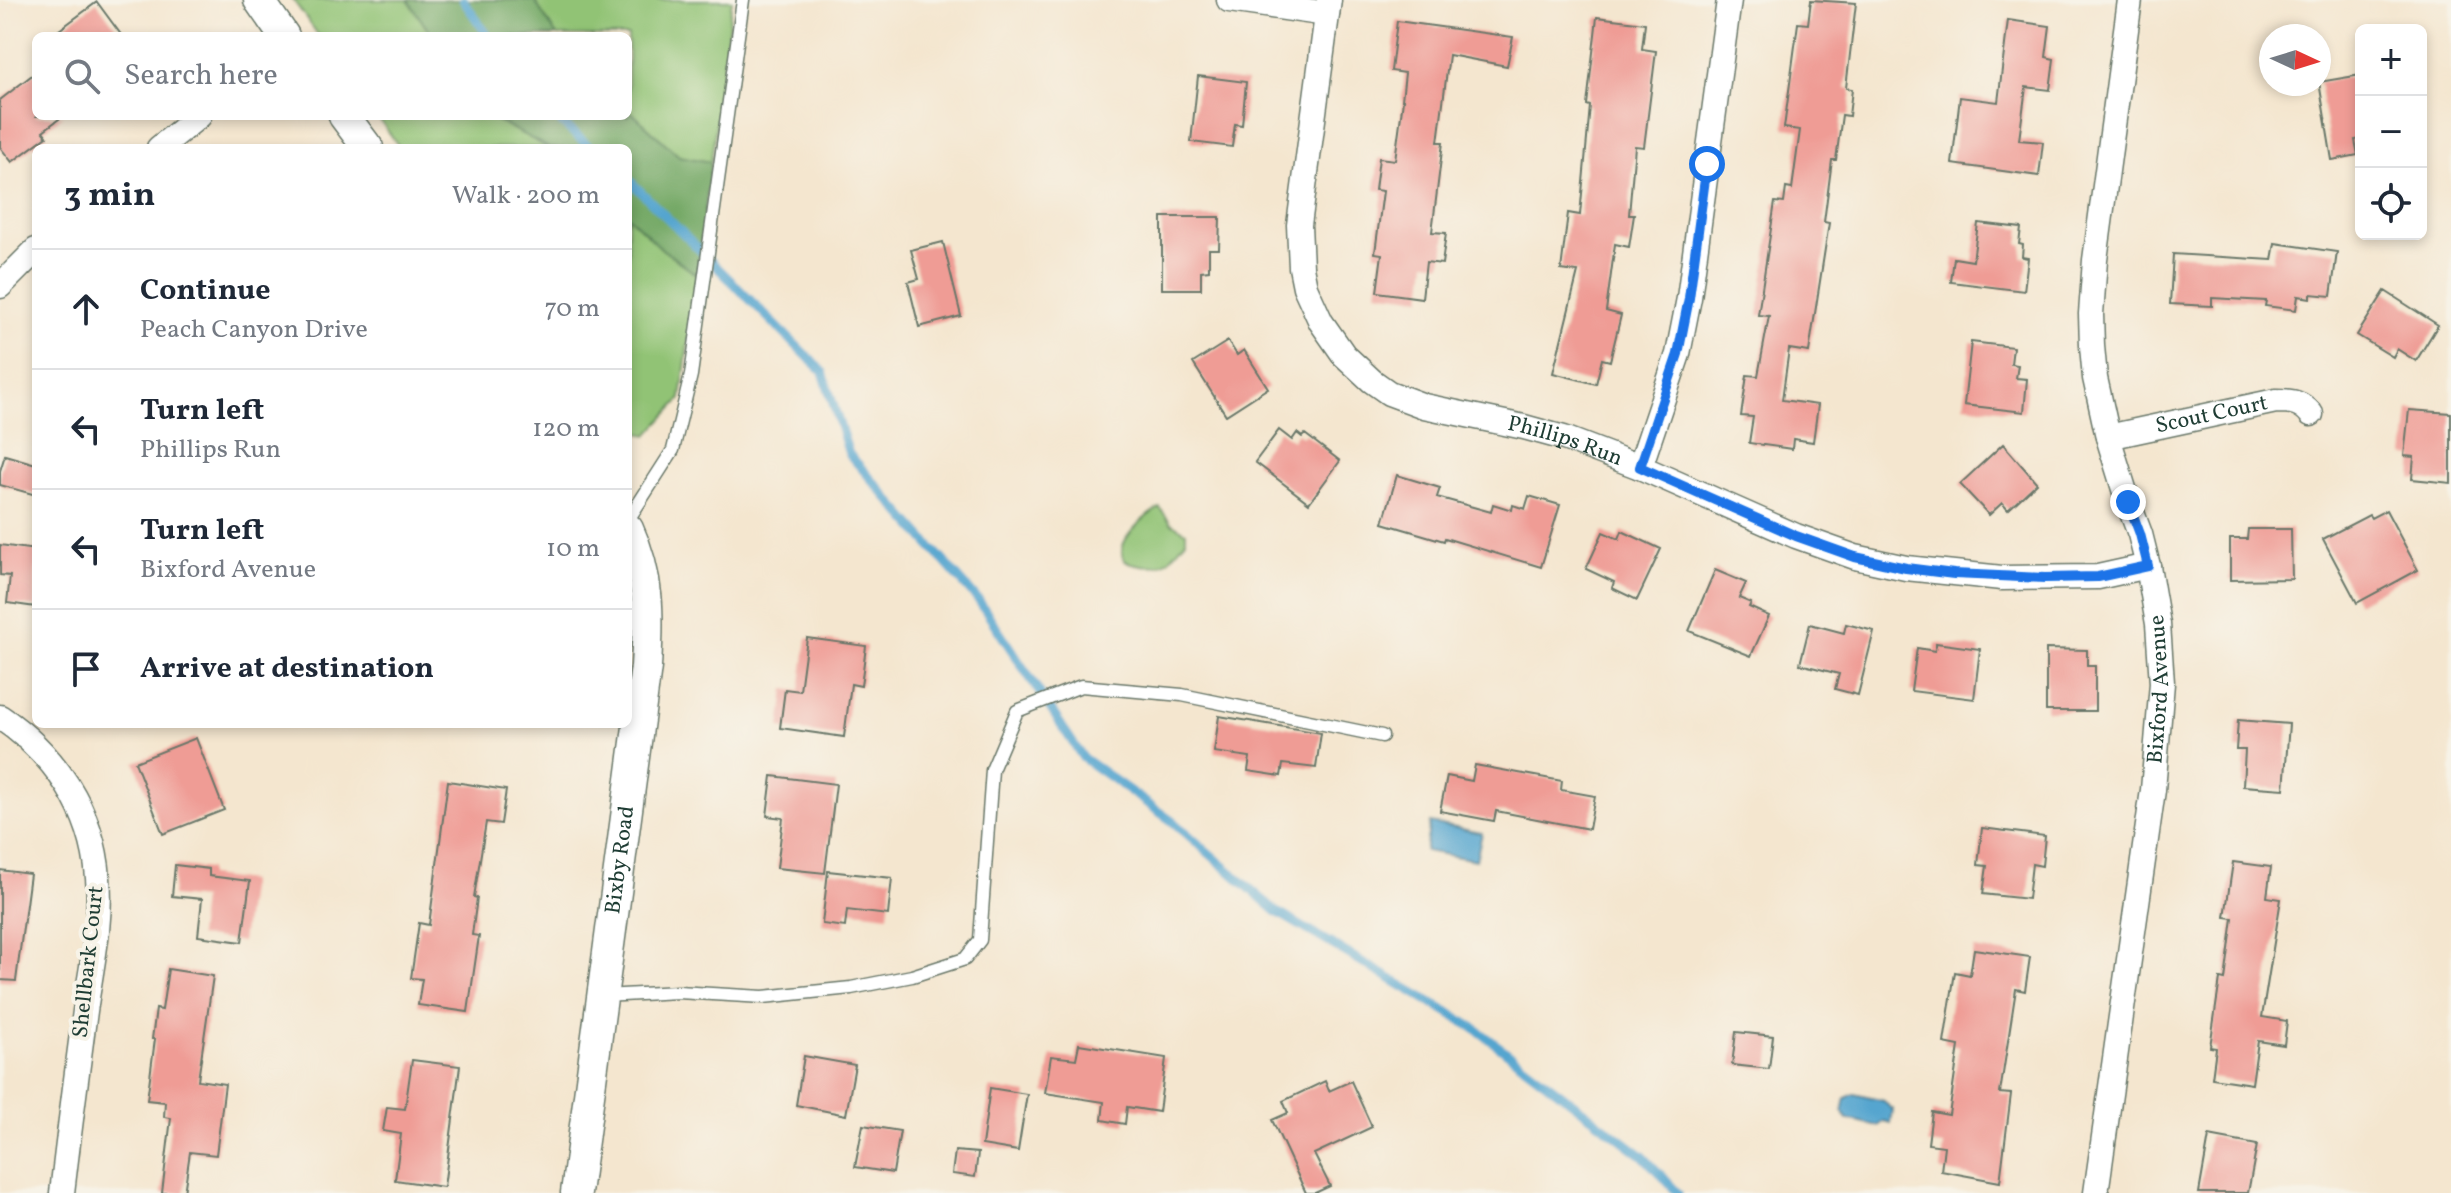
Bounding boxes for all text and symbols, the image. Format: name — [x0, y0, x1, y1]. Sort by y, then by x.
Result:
north arrow — [2259, 24, 2331, 96]
map controls — [2355, 24, 2427, 240]
button: + — [2355, 24, 2427, 96]
search box — [32, 32, 632, 120]
icon: search — [60, 54, 104, 98]
text: Search here — [124, 55, 278, 97]
button: − — [2355, 96, 2427, 168]
route start — [1689, 146, 1725, 182]
button: locate — [2355, 168, 2427, 240]
text: 3 min — [64, 173, 155, 220]
text: Walk · 200 m — [452, 178, 600, 214]
text: Continue — [140, 270, 271, 312]
icon: ahead — [64, 287, 108, 331]
text: 70 m — [545, 291, 600, 327]
text: Peach Canyon Drive — [140, 312, 368, 348]
street label: Scout Court — [2153, 388, 2271, 442]
text: Turn left — [140, 390, 264, 432]
icon: left — [64, 407, 108, 451]
street label: Phillips Run — [1505, 408, 1627, 474]
text: 120 m — [532, 411, 600, 447]
text: Phillips Run — [140, 432, 281, 468]
route end — [2110, 484, 2146, 520]
text: Turn left — [140, 510, 264, 552]
icon: left — [64, 527, 108, 571]
text: 10 m — [546, 531, 600, 567]
text: Bixford Avenue — [140, 552, 316, 588]
street label: Bixford Avenue — [2140, 612, 2178, 765]
icon: arrive — [64, 647, 108, 691]
text: Arrive at destination — [140, 648, 434, 690]
street label: Bixby Road — [598, 804, 643, 916]
street label: Shellbark Court — [66, 884, 112, 1040]

